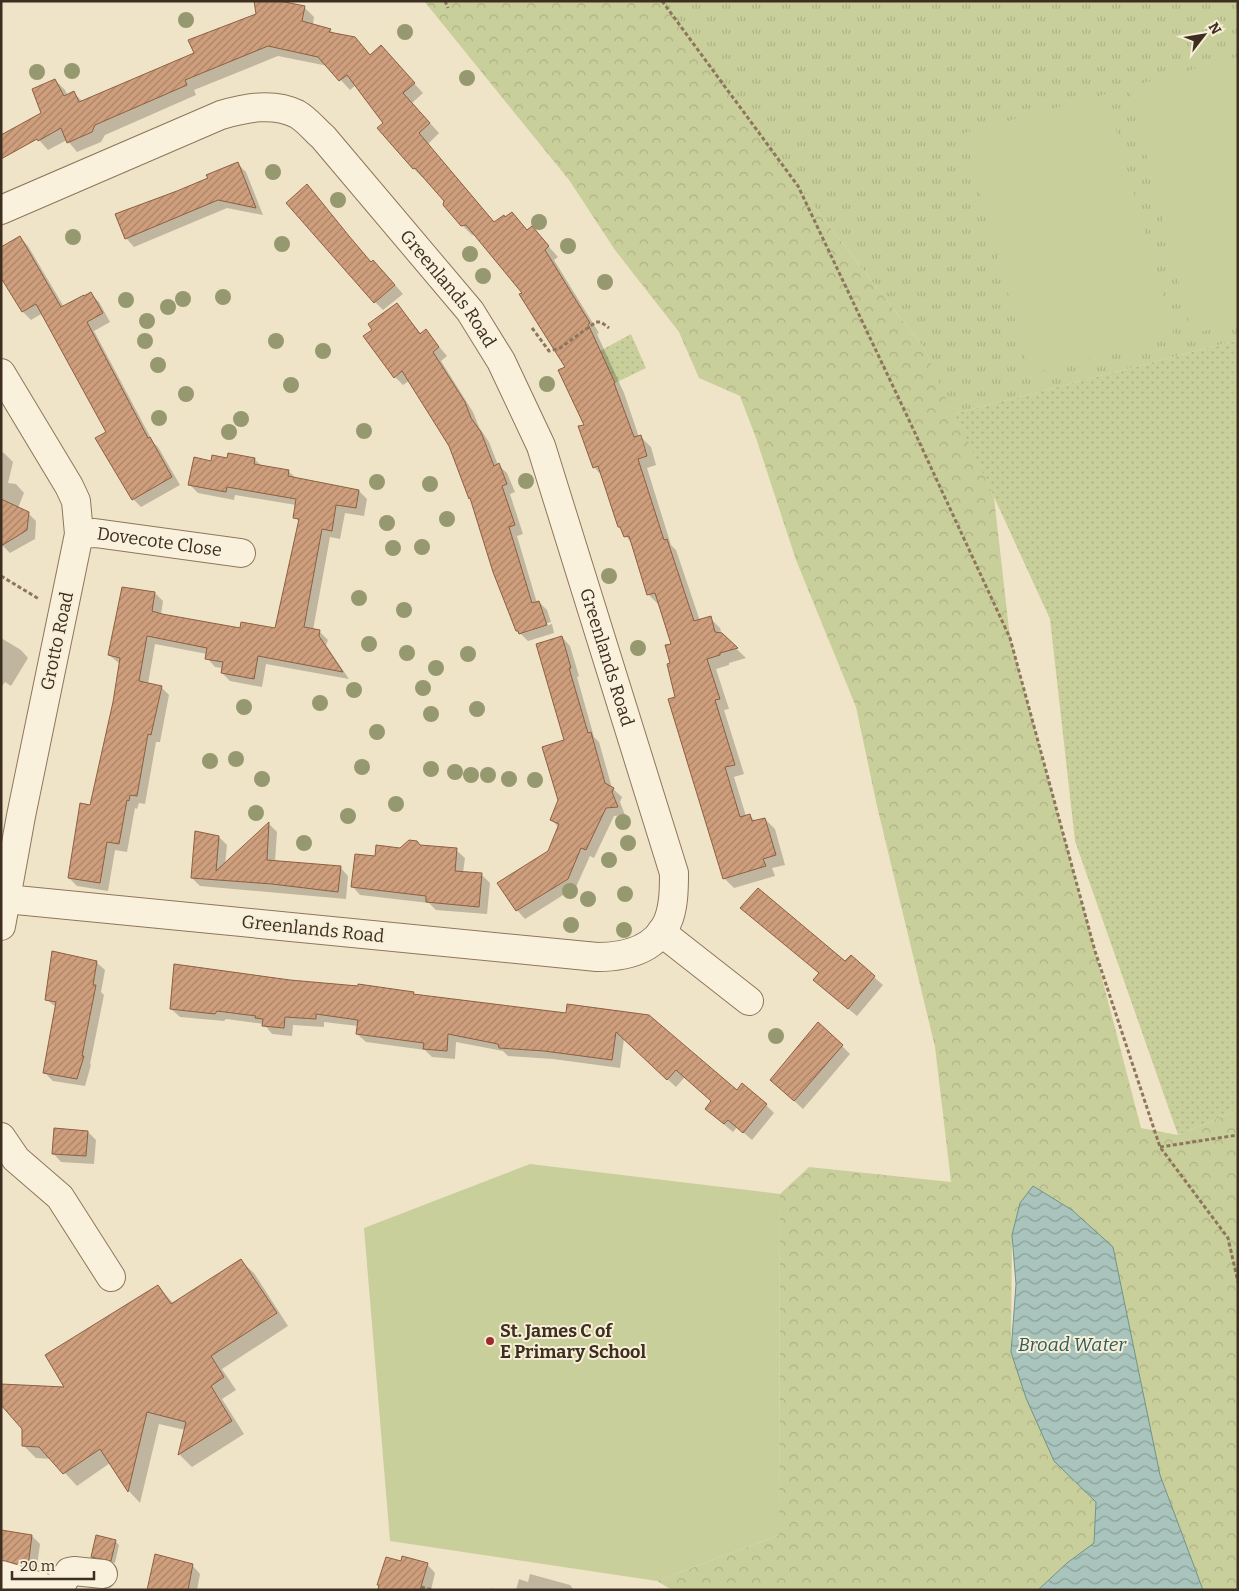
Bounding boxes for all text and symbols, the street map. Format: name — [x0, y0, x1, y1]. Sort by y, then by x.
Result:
north arrow — [1179, 10, 1229, 60]
text: N — [1205, 20, 1225, 38]
street label: Greenlands Road — [395, 225, 501, 352]
street label: Dovecote Close — [95, 522, 223, 561]
street label: Greenlands Road — [575, 585, 639, 729]
street label: Grotto Road — [36, 589, 78, 692]
street label: Greenlands Road — [241, 911, 386, 947]
place label: St. James C of E Primary School — [500, 1320, 646, 1363]
water label: Broad Water — [1018, 1333, 1127, 1356]
marker: St. James C of E Primary School — [484, 1335, 496, 1347]
scale bar — [12, 1548, 95, 1580]
text: 20 m — [20, 1557, 56, 1575]

